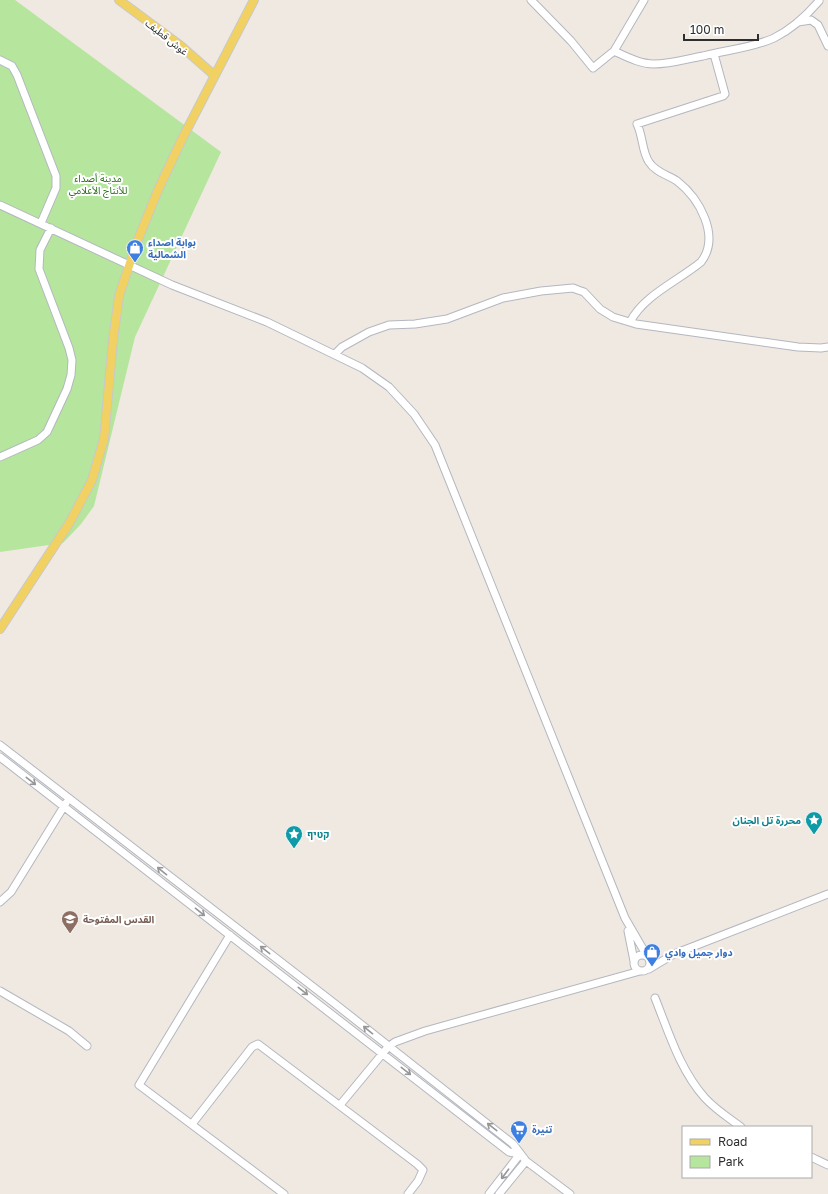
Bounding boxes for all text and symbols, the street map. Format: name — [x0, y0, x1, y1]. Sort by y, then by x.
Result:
scale bar — [684, 16, 758, 42]
street label: غوش قطيف — [143, 17, 191, 58]
text: 100 m — [690, 22, 724, 37]
park label: مدينة أصداء للأنتاج الأعلامي — [69, 172, 128, 198]
place label: بوابة اصداء الشمالية — [148, 236, 196, 261]
shop icon: بوابة اصداء الشمالية — [125, 238, 145, 263]
one-way arrow — [26, 777, 37, 785]
place icon: محررة تل الجنان — [804, 810, 824, 835]
place label: محررة تل الجنان — [733, 814, 801, 827]
place icon: קטיף — [284, 824, 304, 849]
place label: קטיף — [307, 828, 330, 840]
one-way arrow — [157, 866, 168, 875]
one-way arrow — [195, 907, 206, 916]
school or university icon: القدس المفتوحة — [60, 909, 80, 934]
place label: القدس المفتوحة — [83, 913, 155, 926]
shop icon: دوار جميل وادي — [642, 942, 662, 967]
one-way arrow — [260, 946, 271, 954]
place label: دوار جميل وادي — [665, 946, 733, 961]
one-way arrow — [298, 987, 309, 996]
one-way arrow — [362, 1026, 373, 1034]
one-way arrow — [400, 1067, 411, 1076]
supermarket icon: تنيرة — [509, 1119, 529, 1144]
one-way arrow — [487, 1123, 498, 1132]
place label: تنيرة — [532, 1123, 553, 1136]
legend — [682, 1126, 812, 1178]
text: Road — [718, 1134, 747, 1149]
text: Park — [718, 1154, 744, 1169]
one-way arrow — [500, 1168, 509, 1179]

